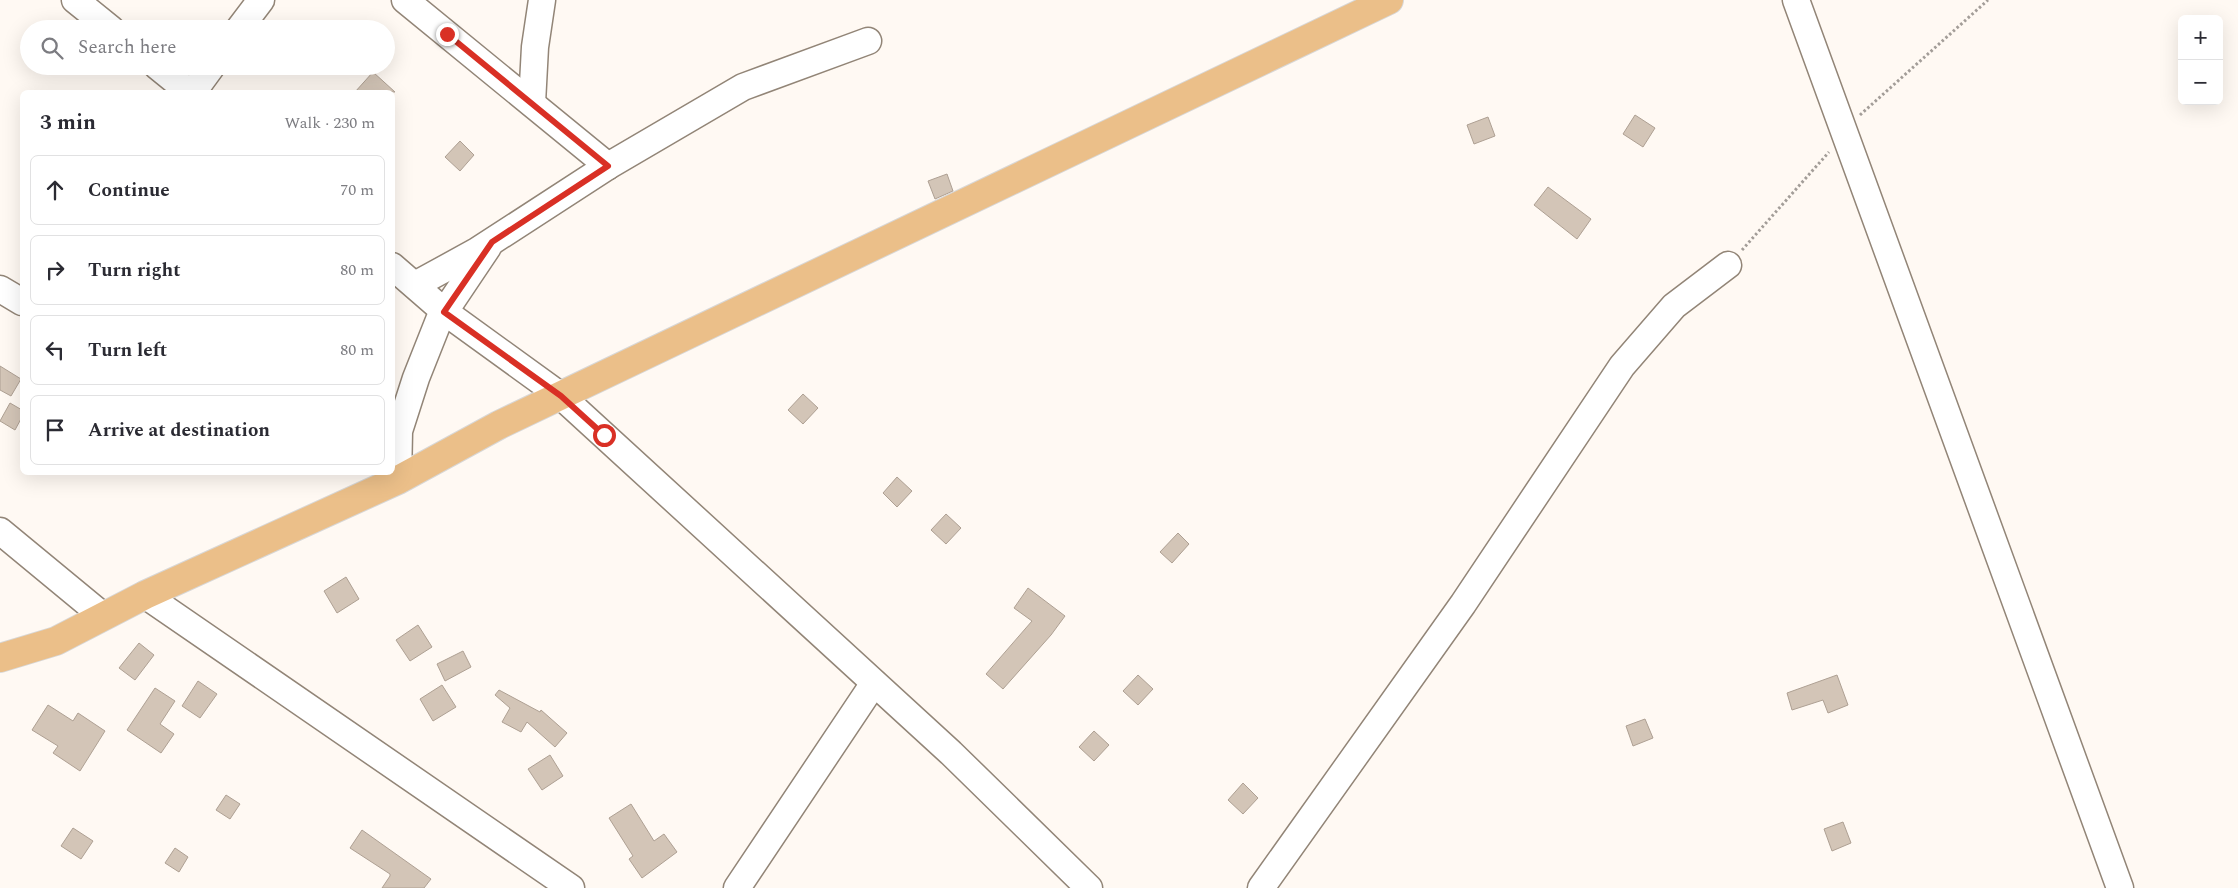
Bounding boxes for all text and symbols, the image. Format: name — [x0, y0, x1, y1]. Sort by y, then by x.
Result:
map controls — [2178, 15, 2223, 105]
button: + — [2178, 15, 2223, 60]
search box — [20, 20, 395, 75]
route end — [436, 23, 459, 46]
text: Search here — [78, 33, 177, 62]
icon: search — [38, 34, 66, 62]
button: − — [2178, 60, 2223, 105]
text: 3 min — [40, 107, 96, 139]
text: Walk · 230 m — [284, 111, 375, 135]
icon: ahead — [41, 176, 69, 204]
text: Continue — [88, 176, 170, 205]
text: 70 m — [340, 178, 374, 202]
icon: right — [41, 256, 69, 284]
text: Turn right — [88, 256, 181, 285]
text: 80 m — [340, 258, 374, 282]
icon: left — [41, 336, 69, 364]
text: Turn left — [88, 336, 167, 365]
text: 80 m — [340, 338, 374, 362]
icon: arrive — [41, 416, 69, 444]
text: Arrive at destination — [88, 416, 270, 445]
route start — [593, 424, 616, 447]

